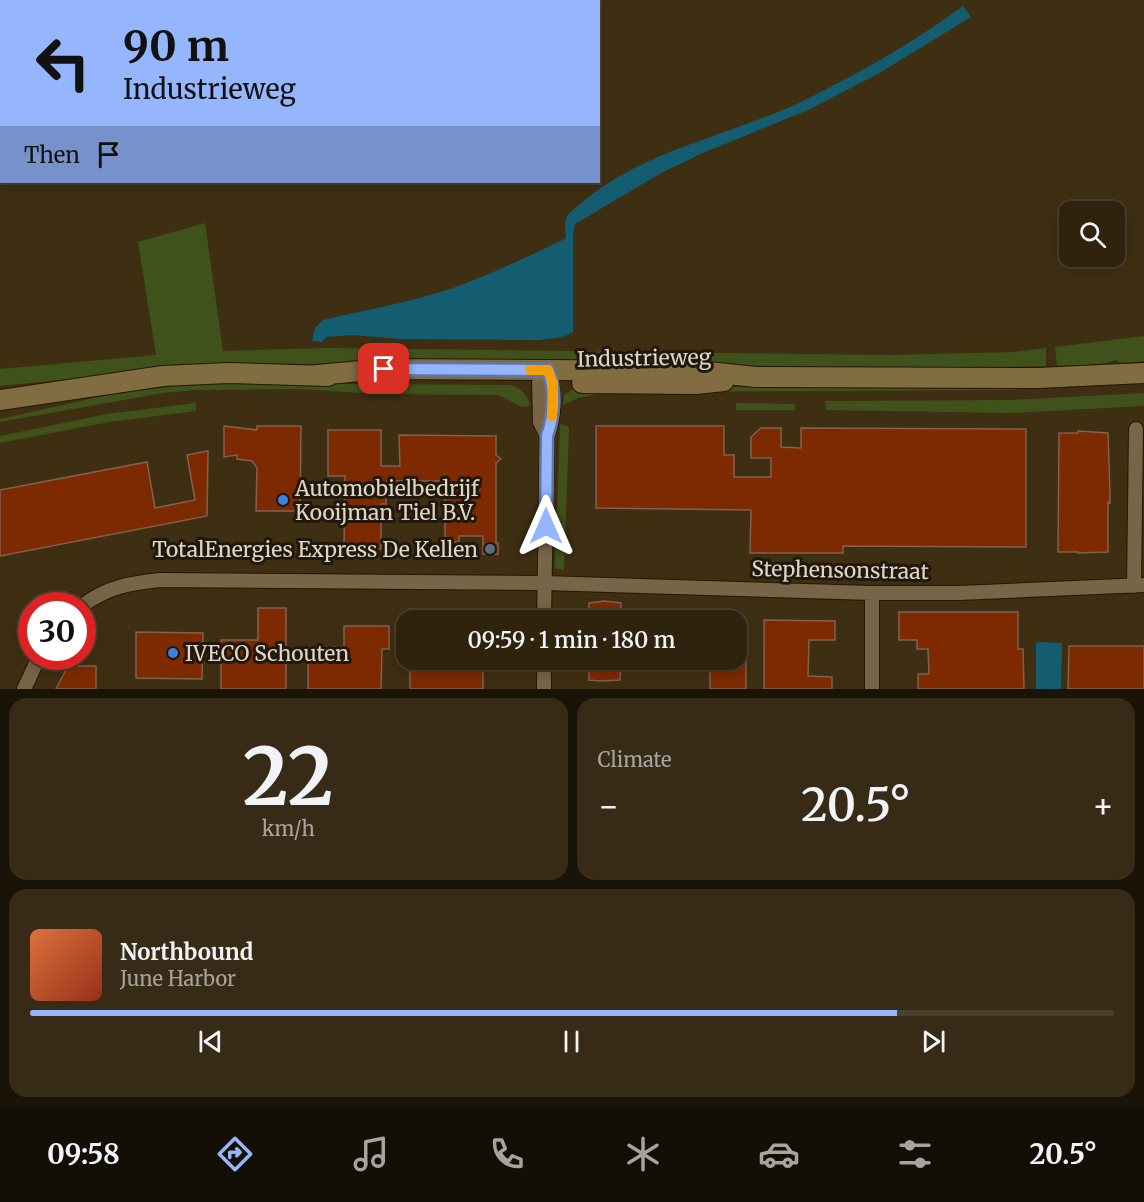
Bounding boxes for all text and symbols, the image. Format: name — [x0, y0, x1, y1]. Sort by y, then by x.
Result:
text: 90 m — [123, 20, 229, 72]
icon: left — [24, 24, 102, 102]
text: Industrieweg — [123, 72, 296, 106]
icon: arrive — [92, 138, 125, 171]
text: Then — [24, 141, 80, 169]
map controls — [1059, 201, 1125, 267]
button: search — [1059, 201, 1125, 267]
pin — [358, 343, 409, 394]
street label: Industrieweg — [577, 343, 712, 373]
icon: arrive — [367, 352, 400, 385]
place label: Automobielbedrijf Kooijman Tiel B.V. — [294, 475, 480, 526]
marker: Automobielbedrijf Kooijman Tiel B.V. — [276, 493, 290, 507]
position arrow — [514, 494, 578, 558]
place label: TotalEnergies Express De Kellen — [152, 536, 478, 563]
marker: TotalEnergies Express De Kellen — [483, 542, 497, 556]
street label: Stephensonstraat — [751, 555, 929, 585]
speed limit sign: 30 — [18, 592, 96, 670]
text: 09:59 · 1 min · 180 m — [468, 626, 675, 654]
place label: IVECO Schouten — [185, 640, 349, 667]
marker: IVECO Schouten — [166, 646, 180, 660]
text: 22 — [243, 728, 334, 826]
text: Climate — [598, 747, 672, 772]
text: 20.5° — [801, 777, 911, 833]
text: − — [598, 786, 620, 827]
text: + — [1092, 786, 1114, 827]
text: km/h — [262, 816, 315, 841]
text: Northbound — [120, 938, 253, 966]
text: June Harbor — [120, 966, 236, 991]
icon: previous — [194, 1025, 227, 1058]
icon: pause — [555, 1025, 588, 1058]
icon: next — [917, 1025, 950, 1058]
icon: directions — [214, 1133, 256, 1175]
icon: music — [350, 1133, 392, 1175]
icon: phone — [486, 1133, 528, 1175]
icon: climate — [622, 1133, 664, 1175]
icon: car — [758, 1133, 800, 1175]
icon: filters — [894, 1133, 936, 1175]
text: 09:58 — [47, 1137, 120, 1171]
text: 20.5° — [1030, 1137, 1097, 1171]

